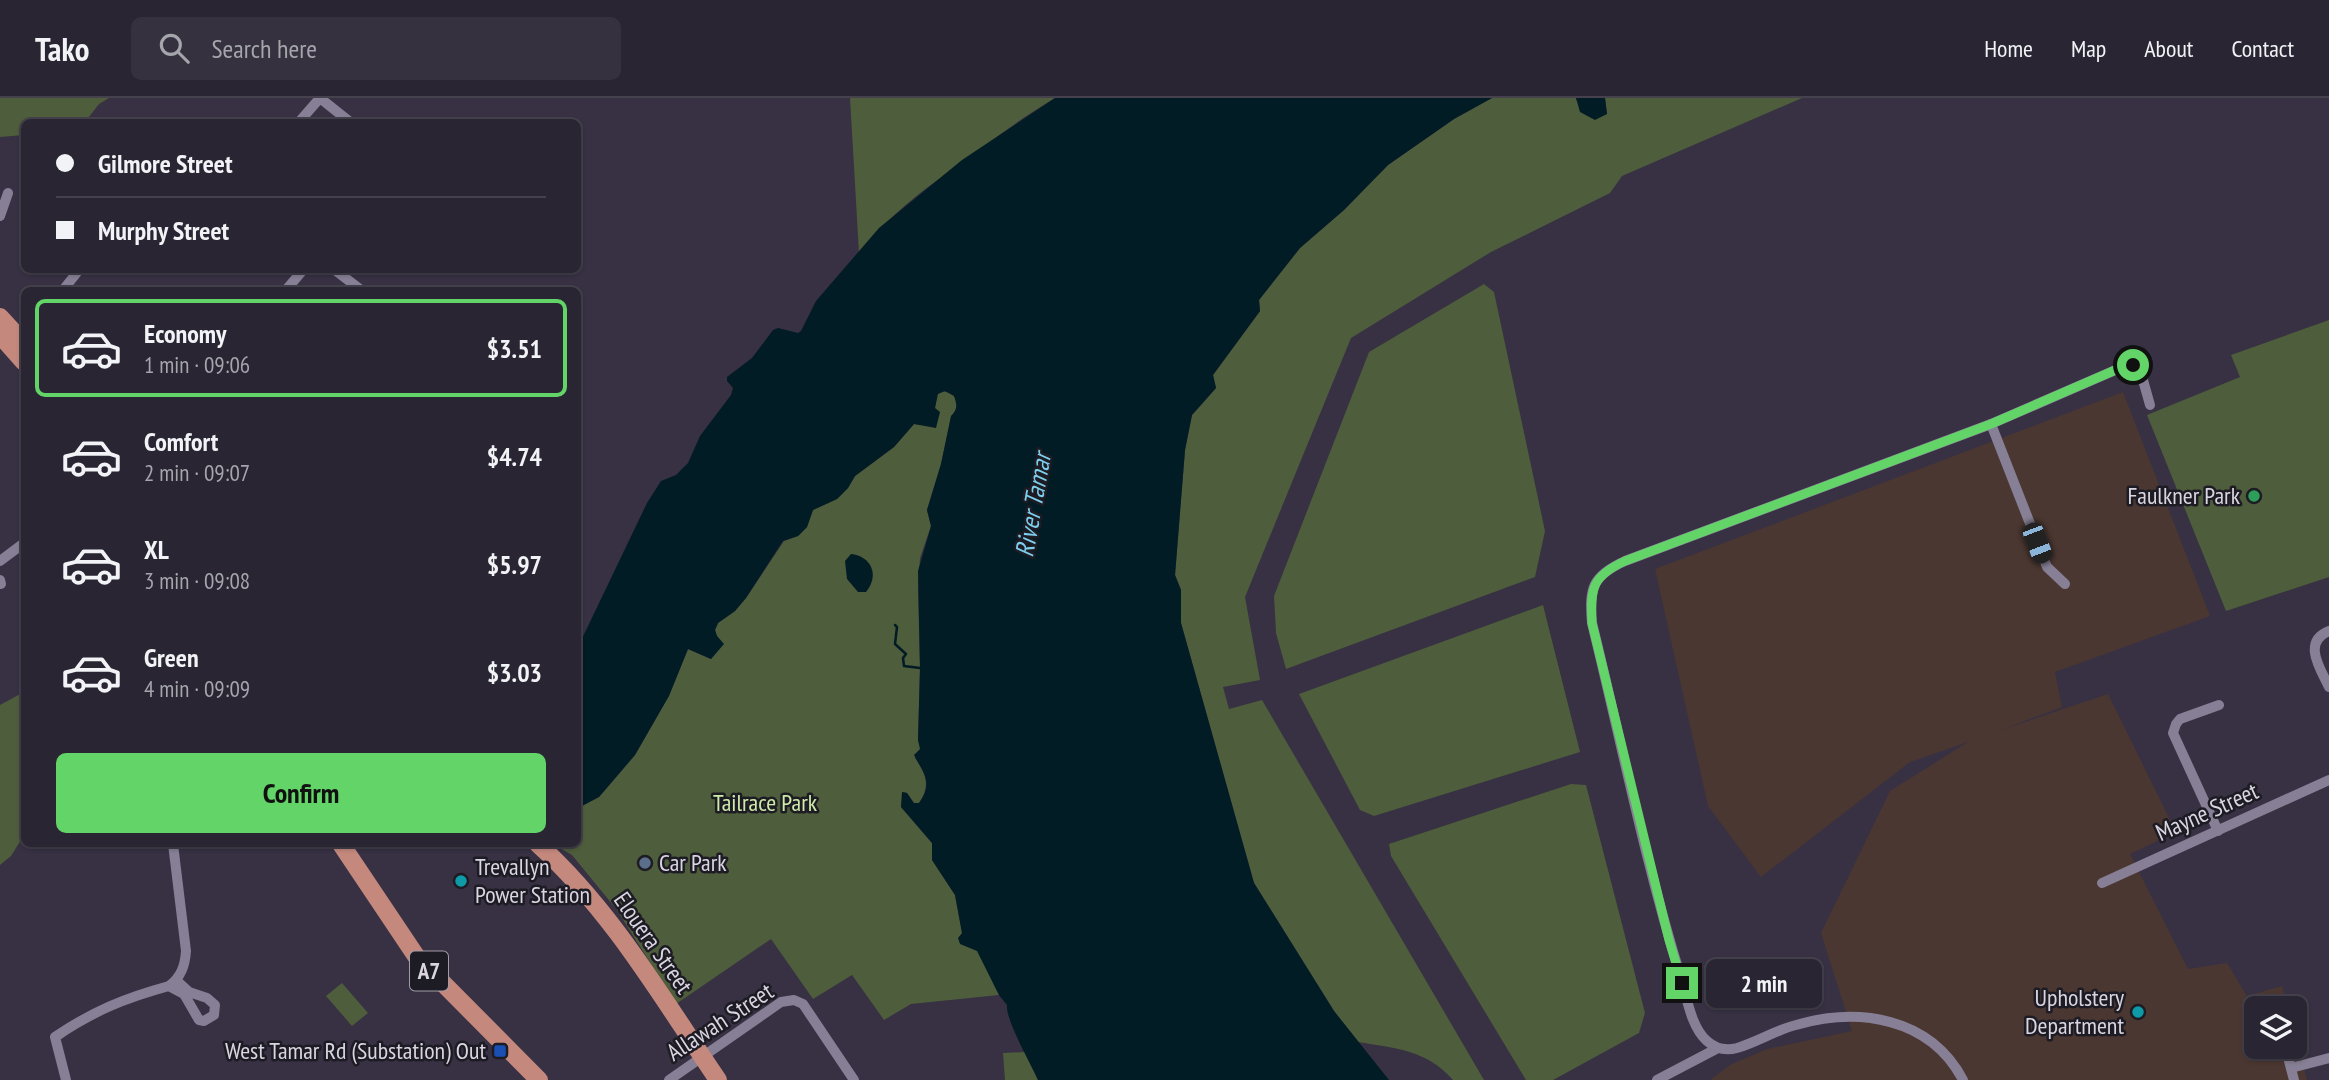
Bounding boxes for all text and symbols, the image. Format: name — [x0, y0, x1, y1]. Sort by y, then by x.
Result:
search box — [131, 17, 621, 80]
text: Tako — [35, 27, 89, 70]
icon: search — [155, 29, 193, 67]
text: Search here — [211, 32, 317, 65]
text: Home — [1984, 33, 2033, 64]
text: Map — [2071, 33, 2106, 64]
text: About — [2144, 33, 2193, 64]
text: Contact — [2231, 33, 2294, 64]
text: Gilmore Street — [98, 147, 233, 180]
text: Murphy Street — [98, 214, 229, 247]
icon: car — [60, 317, 123, 380]
text: Economy — [144, 317, 226, 350]
text: $3.51 — [487, 332, 542, 365]
route start — [2117, 349, 2149, 381]
text: 1 min · 09:06 — [144, 350, 250, 379]
icon: car — [60, 425, 123, 488]
text: Comfort — [144, 425, 218, 458]
text: $4.74 — [487, 440, 542, 473]
water label: River Tamar — [1007, 446, 1059, 560]
text: 2 min · 09:07 — [144, 458, 250, 487]
place label: Faulkner Park — [2127, 480, 2241, 511]
marker: Faulkner Park — [2246, 488, 2262, 504]
car — [2020, 520, 2055, 566]
icon: car — [60, 533, 123, 596]
text: XL — [144, 533, 169, 566]
text: $5.97 — [487, 548, 542, 581]
text: 3 min · 09:08 — [144, 566, 250, 595]
icon: car — [60, 641, 123, 704]
text: Green — [144, 641, 199, 674]
text: $3.03 — [487, 656, 542, 689]
text: 4 min · 09:09 — [144, 674, 250, 703]
button: Confirm — [56, 753, 546, 833]
street label: Mayne Street — [2151, 775, 2263, 848]
park label: Tailrace Park — [713, 787, 818, 818]
place label: Car Park — [659, 847, 727, 878]
place label: Trevallyn Power Station — [475, 851, 590, 910]
marker: Car Park — [637, 855, 653, 871]
marker: Trevallyn Power Station — [453, 873, 469, 889]
street label: Elouera Street — [607, 886, 700, 1000]
road number: A7 — [410, 951, 448, 990]
callout: 2 min — [1706, 958, 1822, 1008]
route end — [1666, 967, 1698, 999]
text: 2 min — [1741, 969, 1787, 998]
street label: Allawah Street — [660, 975, 779, 1068]
place label: Upholstery Department — [2025, 982, 2124, 1041]
map controls — [2244, 996, 2307, 1059]
button: layers — [2244, 996, 2307, 1059]
marker: Upholstery Department — [2130, 1004, 2146, 1020]
place label: West Tamar Rd (Substation) Out — [225, 1035, 486, 1066]
marker: West Tamar Rd (Substation) Out — [492, 1043, 508, 1059]

